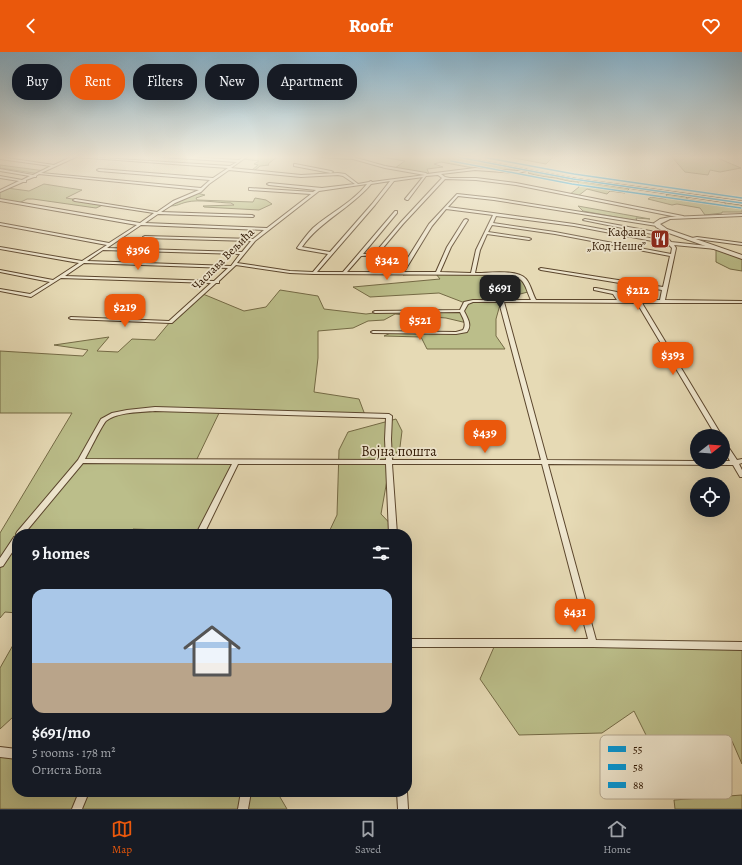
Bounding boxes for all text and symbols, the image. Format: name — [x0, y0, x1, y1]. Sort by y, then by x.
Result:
text: Roofr — [349, 14, 393, 38]
icon: back — [20, 15, 42, 37]
icon: heart — [700, 15, 722, 37]
chip: Buy — [12, 64, 62, 100]
chip: Rent — [70, 64, 125, 100]
chip: Filters — [133, 64, 197, 100]
chip: New — [205, 64, 259, 100]
chip: Apartment — [267, 64, 357, 100]
street label: Часлава Вељића — [188, 224, 258, 294]
place label: Кафана „Код Неше” — [587, 224, 646, 254]
restaurant icon: Кафана „Код Неше” — [649, 228, 671, 250]
pin: $396 — [114, 237, 162, 271]
text: $396 — [126, 241, 150, 258]
pin: $342 — [363, 247, 411, 281]
text: $342 — [375, 251, 399, 268]
pin: $691 — [476, 275, 524, 309]
pin: $212 — [614, 277, 662, 311]
text: $691 — [489, 279, 511, 296]
text: $212 — [626, 281, 650, 298]
pin: $219 — [101, 294, 149, 328]
text: $219 — [113, 298, 137, 315]
pin: $521 — [396, 307, 444, 341]
text: $521 — [409, 311, 431, 328]
pin: $393 — [649, 342, 697, 376]
text: $393 — [661, 346, 685, 363]
pin: $439 — [461, 420, 509, 454]
text: $439 — [473, 424, 497, 441]
north arrow — [690, 429, 730, 469]
map controls — [690, 429, 730, 517]
street label: Војна пошта — [361, 442, 437, 461]
button: locate — [690, 477, 730, 517]
text: 9 homes — [32, 542, 90, 565]
icon: filters — [370, 542, 392, 564]
pin: $431 — [551, 599, 599, 633]
text: $431 — [564, 603, 586, 620]
icon: home — [176, 615, 248, 687]
text: $691/mo — [32, 721, 90, 744]
legend — [600, 735, 732, 799]
text: 55 — [633, 742, 643, 757]
text: 5 rooms · 178 m² — [32, 744, 116, 761]
text: 58 — [633, 760, 643, 775]
text: Огиста Бопа — [32, 761, 102, 778]
text: 88 — [633, 778, 644, 793]
tab: Map — [111, 818, 133, 857]
tab: Saved — [355, 818, 381, 857]
tab: Home — [603, 818, 631, 857]

